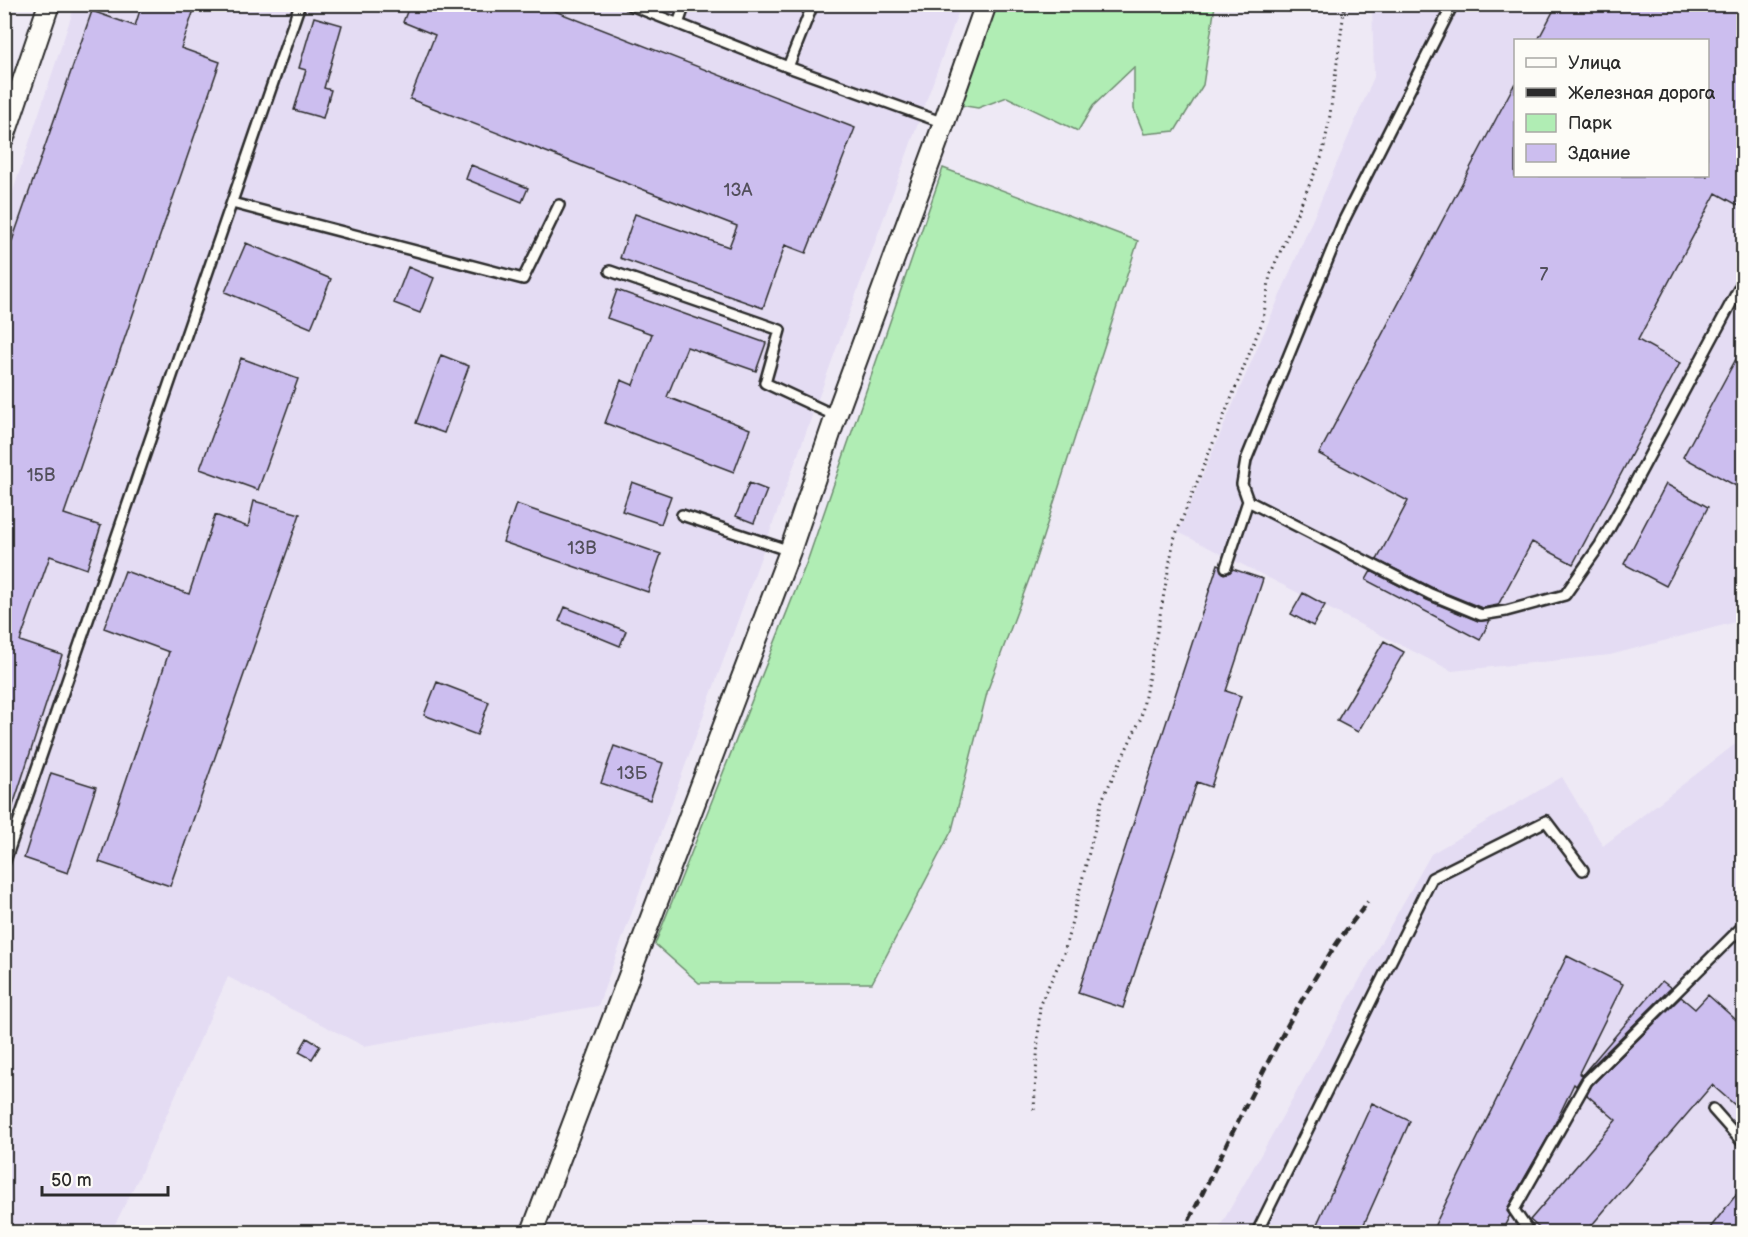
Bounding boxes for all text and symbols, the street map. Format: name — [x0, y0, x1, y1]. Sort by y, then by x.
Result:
legend — [1514, 39, 1709, 177]
text: Улица — [1568, 53, 1622, 74]
text: Железная дорога — [1568, 83, 1716, 104]
text: Парк — [1568, 113, 1612, 134]
text: Здание — [1568, 143, 1630, 164]
house number: 13А — [724, 180, 753, 201]
house number: 7 — [1540, 264, 1549, 285]
house number: 15В — [27, 465, 55, 486]
house number: 13В — [567, 538, 597, 559]
house number: 13Б — [617, 763, 648, 784]
scale bar — [42, 1159, 168, 1197]
text: 50 m — [51, 1170, 92, 1191]

